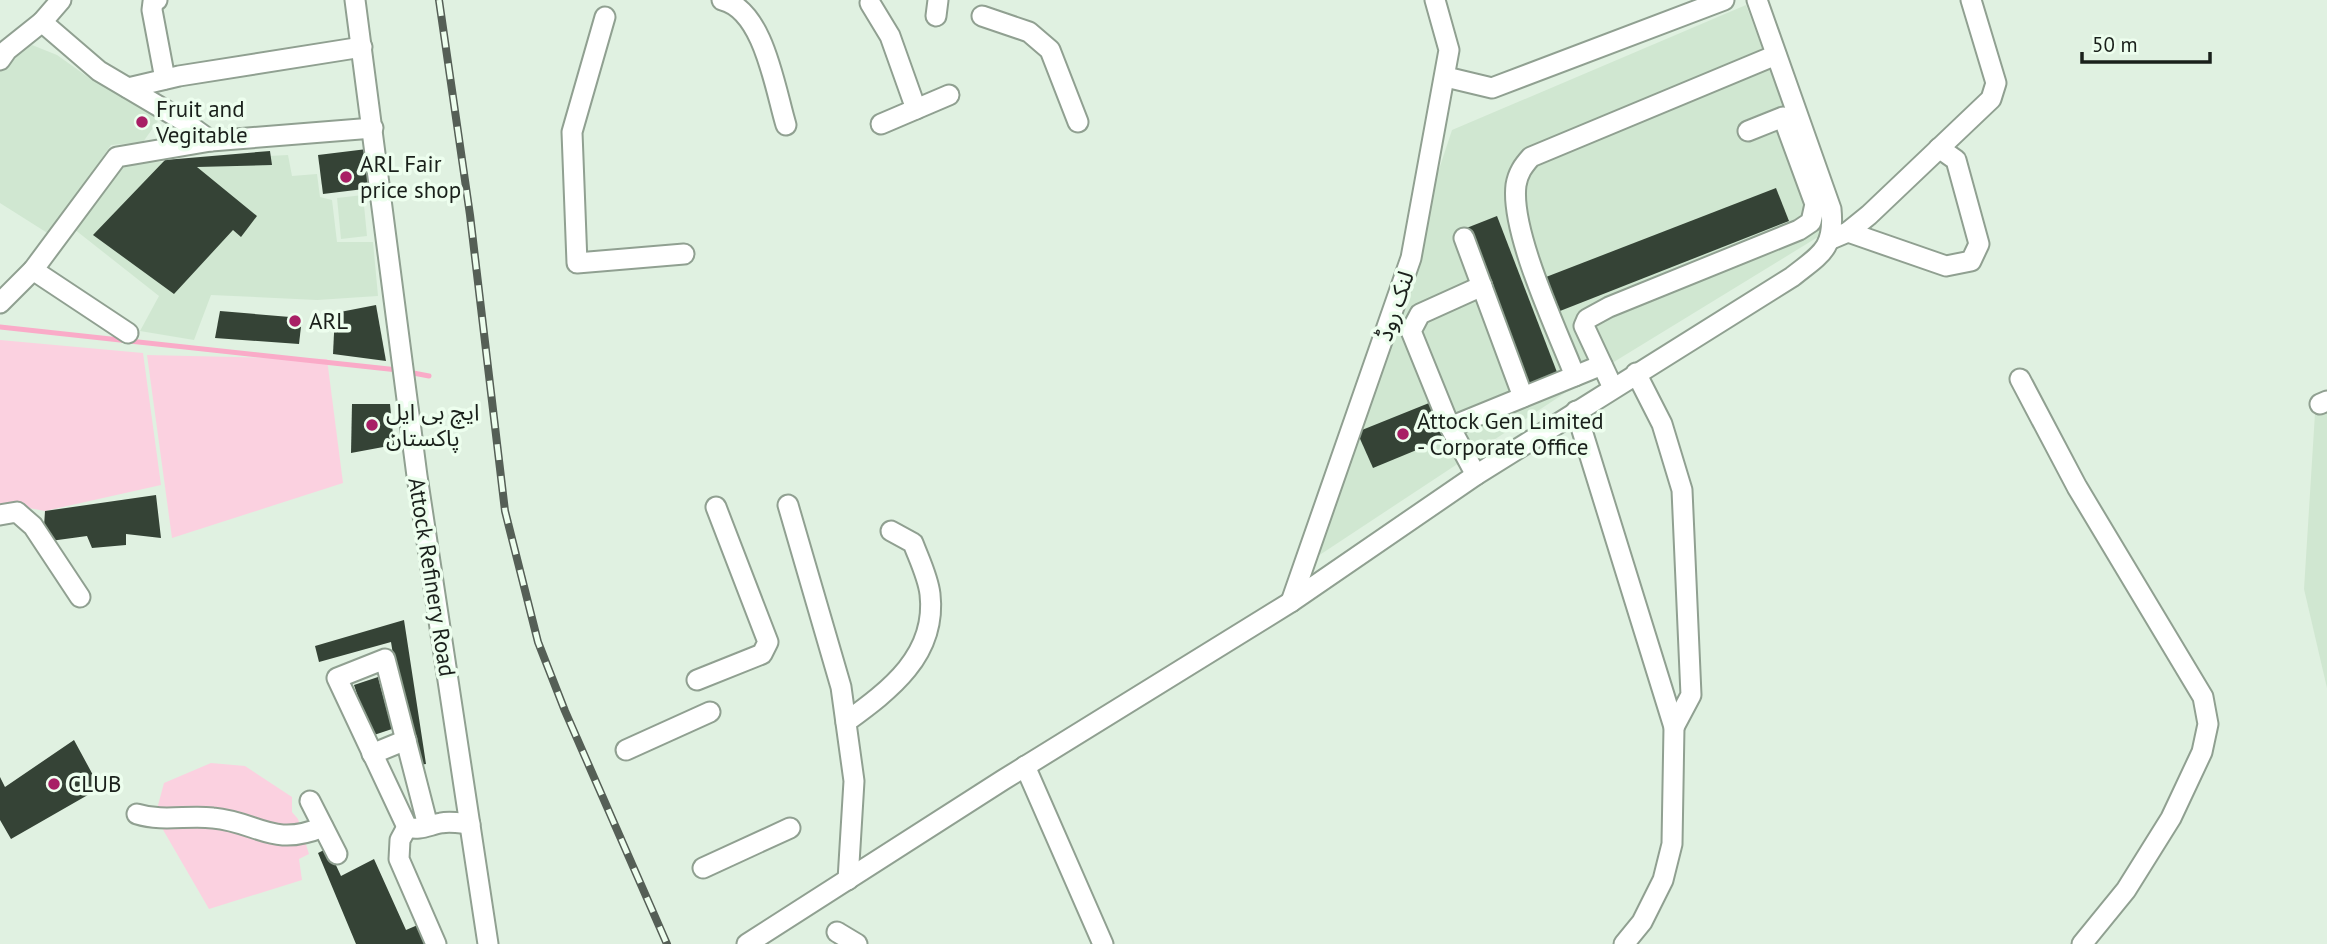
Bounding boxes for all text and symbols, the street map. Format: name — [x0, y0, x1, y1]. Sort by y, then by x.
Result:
scale bar — [2082, 21, 2210, 65]
text: 50 m — [2092, 31, 2138, 58]
place label: Fruit and Vegitable — [155, 94, 248, 149]
marker: Fruit and Vegitable — [134, 114, 150, 130]
place label: ARL Fair price shop — [360, 149, 461, 204]
marker: ARL Fair price shop — [338, 169, 354, 185]
street label: لنک روڈ — [1369, 267, 1420, 345]
place label: ARL — [309, 306, 348, 335]
marker: ARL — [287, 313, 303, 329]
place label: ایچ بی ایل پاکستان — [386, 397, 479, 453]
place label: Attock Gen Limited - Corporate Office — [1417, 406, 1604, 461]
marker: ایچ بی ایل پاکستان — [364, 417, 380, 433]
marker: Attock Gen Limited - Corporate Office — [1395, 426, 1411, 442]
street label: Attock Refinery Road — [402, 475, 463, 679]
place label: CLUB — [68, 769, 121, 798]
marker: CLUB — [46, 776, 62, 792]

